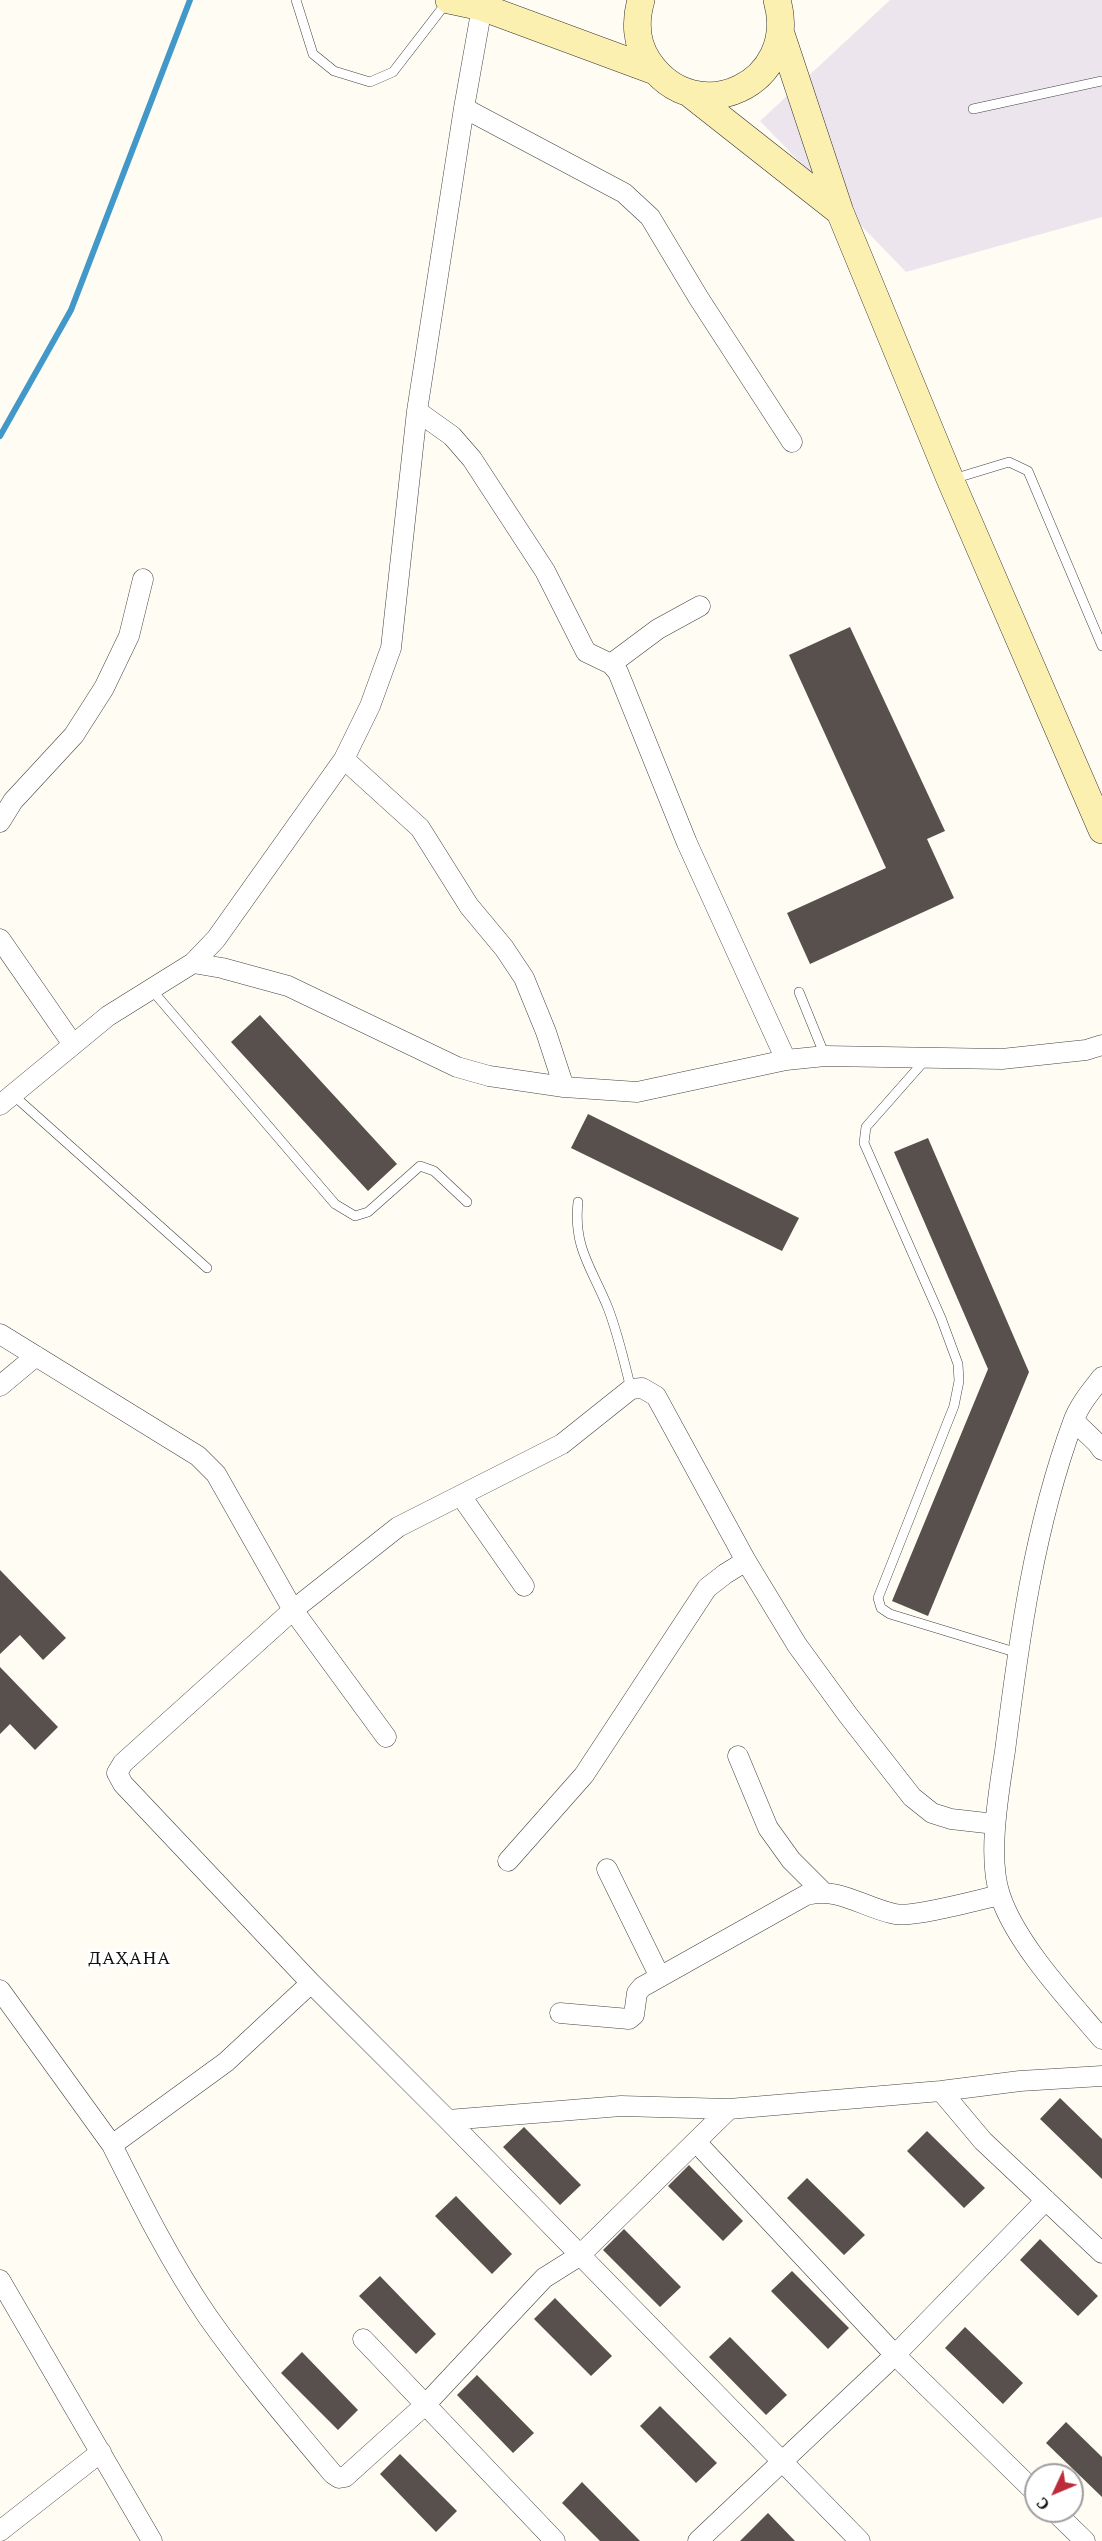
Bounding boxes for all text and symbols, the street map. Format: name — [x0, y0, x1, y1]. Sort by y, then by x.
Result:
district label: ДАҲАНА — [89, 1948, 171, 1970]
north arrow — [1024, 2463, 1084, 2523]
text: С — [1031, 2493, 1054, 2516]

